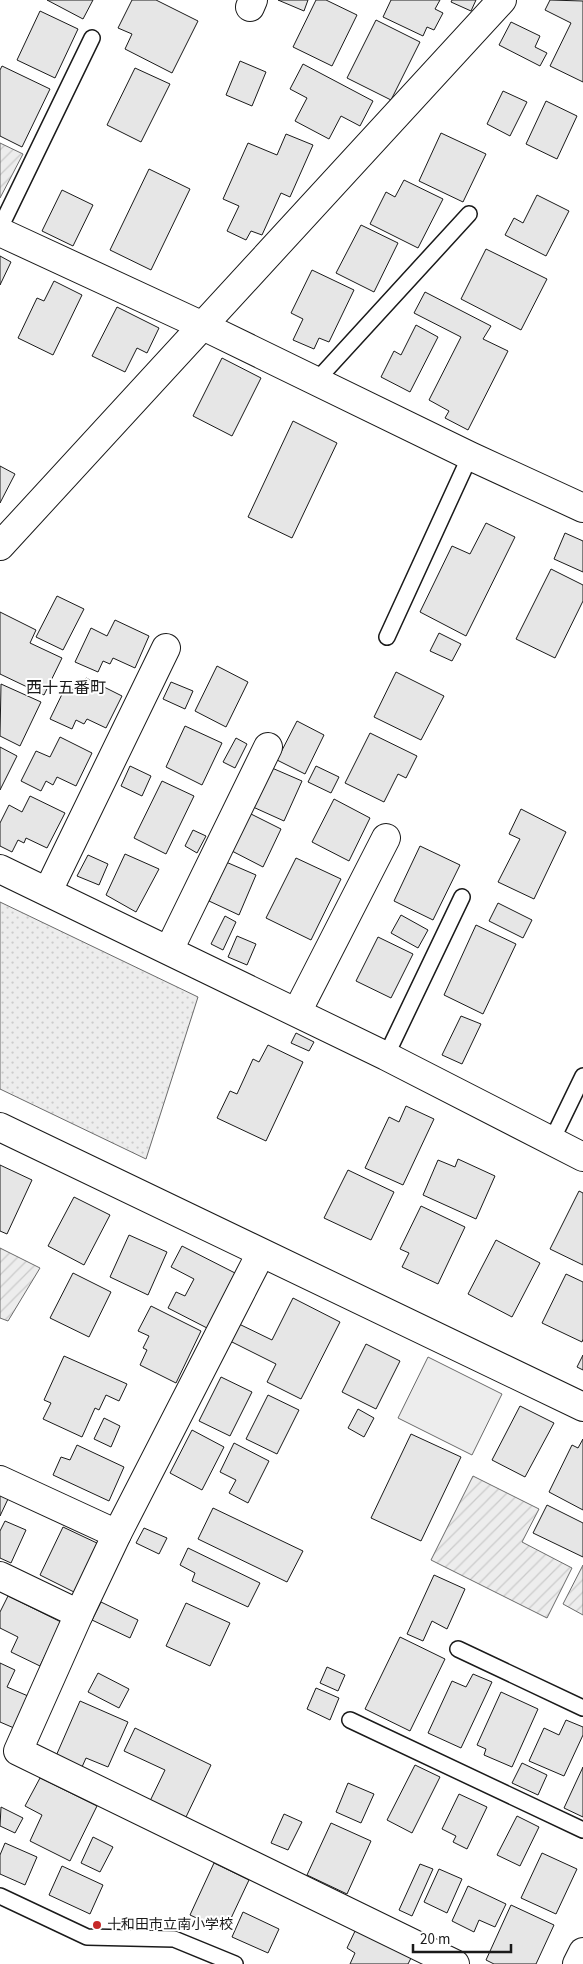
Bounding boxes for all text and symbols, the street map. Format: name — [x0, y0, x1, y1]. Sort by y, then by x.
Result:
district label: 西十五番町 — [26, 677, 106, 699]
place label: 十和田市立南小学校 — [107, 1915, 233, 1935]
marker: 十和田市立南小学校 — [91, 1919, 103, 1931]
scale bar — [413, 1922, 510, 1954]
text: 20 m — [420, 1929, 450, 1950]

